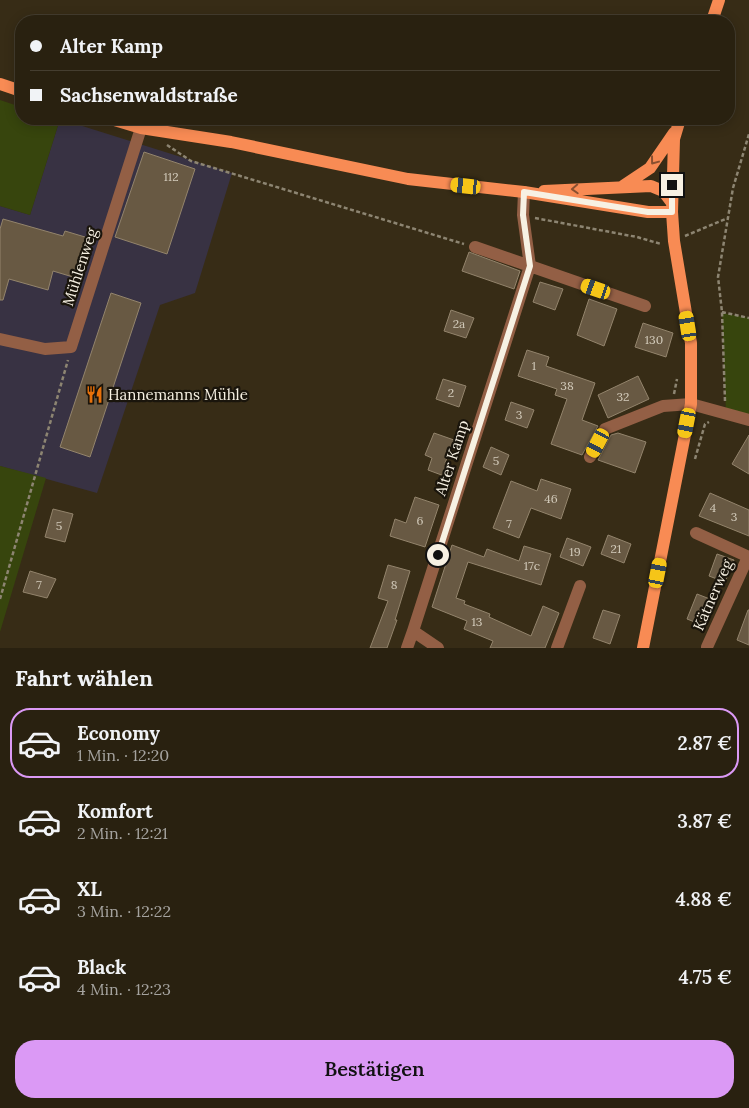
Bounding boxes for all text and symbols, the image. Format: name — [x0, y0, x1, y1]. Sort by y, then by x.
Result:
text: Alter Kamp — [60, 34, 163, 58]
text: Sachsenwaldstraße — [60, 83, 238, 107]
one-way arrow — [651, 155, 660, 165]
house number: 112 — [163, 169, 179, 184]
route end — [661, 174, 683, 196]
car — [450, 177, 481, 195]
one-way arrow — [571, 184, 578, 194]
street label: Mühlenweg — [58, 225, 101, 308]
car — [579, 277, 612, 301]
car — [678, 310, 697, 342]
house number: 2a — [453, 316, 465, 331]
house number: 130 — [645, 332, 663, 347]
house number: 1 — [532, 358, 536, 373]
house number: 38 — [560, 378, 574, 393]
restaurant icon: Hannemanns Mühle — [84, 385, 104, 405]
place label: Hannemanns Mühle — [108, 385, 248, 404]
house number: 2 — [448, 385, 454, 400]
house number: 32 — [616, 389, 630, 404]
house number: 3 — [516, 407, 523, 422]
car — [676, 407, 697, 439]
street label: Alter Kamp — [430, 418, 473, 499]
car — [584, 426, 611, 460]
house number: 5 — [493, 453, 499, 468]
house number: 46 — [544, 491, 558, 506]
house number: 4 — [710, 500, 717, 515]
house number: 3 — [731, 509, 738, 524]
house number: 6 — [417, 513, 424, 528]
house number: 7 — [506, 516, 512, 531]
house number: 5 — [56, 518, 62, 533]
house number: 21 — [611, 541, 621, 556]
route start — [427, 544, 449, 566]
house number: 19 — [569, 544, 581, 559]
street label: Kätnerweg — [688, 556, 737, 633]
car — [647, 557, 668, 589]
house number: 17c — [524, 558, 540, 573]
house number: 7 — [36, 577, 42, 592]
house number: 8 — [391, 577, 398, 592]
house number: 13 — [471, 614, 483, 629]
text: Fahrt wählen — [15, 664, 153, 692]
icon: car — [17, 721, 62, 766]
text: Economy — [77, 721, 160, 745]
text: 2.87 € — [678, 731, 732, 755]
text: 1 Min. · 12:20 — [77, 745, 169, 765]
icon: car — [17, 799, 62, 844]
text: Komfort — [77, 799, 153, 823]
text: 3.87 € — [677, 809, 732, 833]
text: 2 Min. · 12:21 — [77, 823, 168, 843]
icon: car — [17, 877, 62, 922]
text: XL — [77, 877, 102, 901]
text: 4.88 € — [675, 887, 732, 911]
text: 3 Min. · 12:22 — [77, 901, 171, 921]
icon: car — [17, 955, 62, 1000]
text: Black — [77, 955, 126, 979]
text: 4.75 € — [678, 965, 732, 989]
text: 4 Min. · 12:23 — [77, 979, 171, 999]
button: Bestätigen — [15, 1040, 734, 1098]

